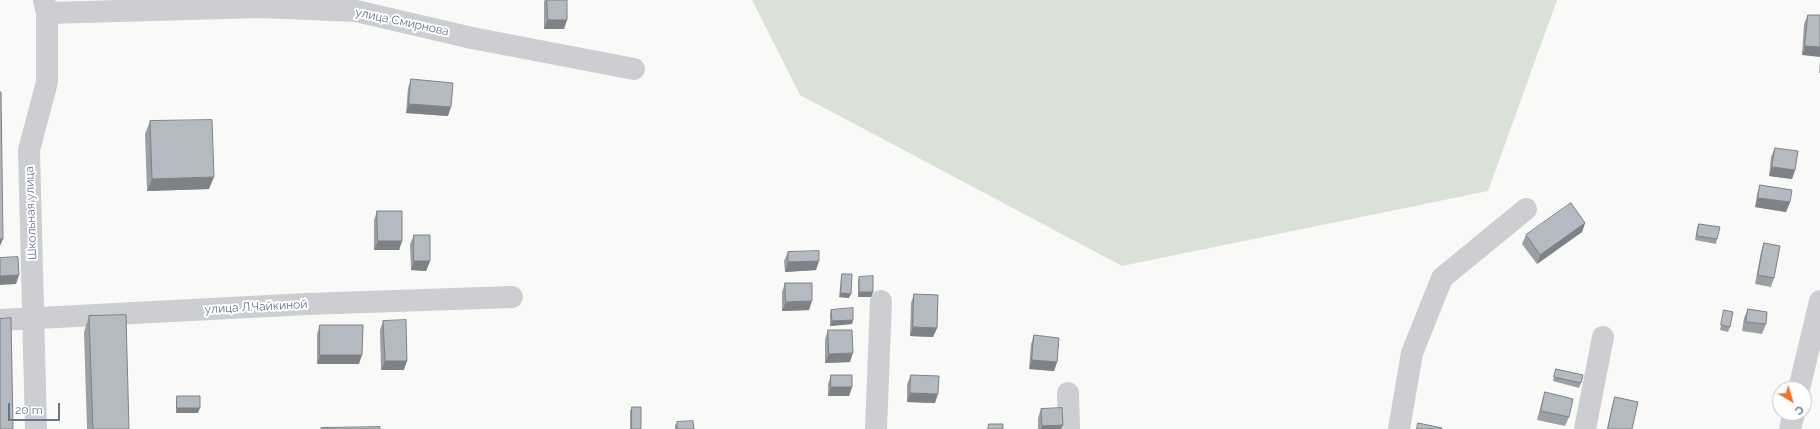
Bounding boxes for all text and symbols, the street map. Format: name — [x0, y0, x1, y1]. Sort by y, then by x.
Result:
street label: улица Смирнова — [354, 5, 450, 39]
street label: Школьная улица — [22, 166, 40, 260]
street label: улица Л.Чайкиной — [204, 297, 308, 317]
north arrow — [1772, 381, 1812, 421]
scale bar — [10, 395, 62, 421]
text: 20 m — [15, 403, 43, 417]
text: С — [1792, 403, 1806, 418]

